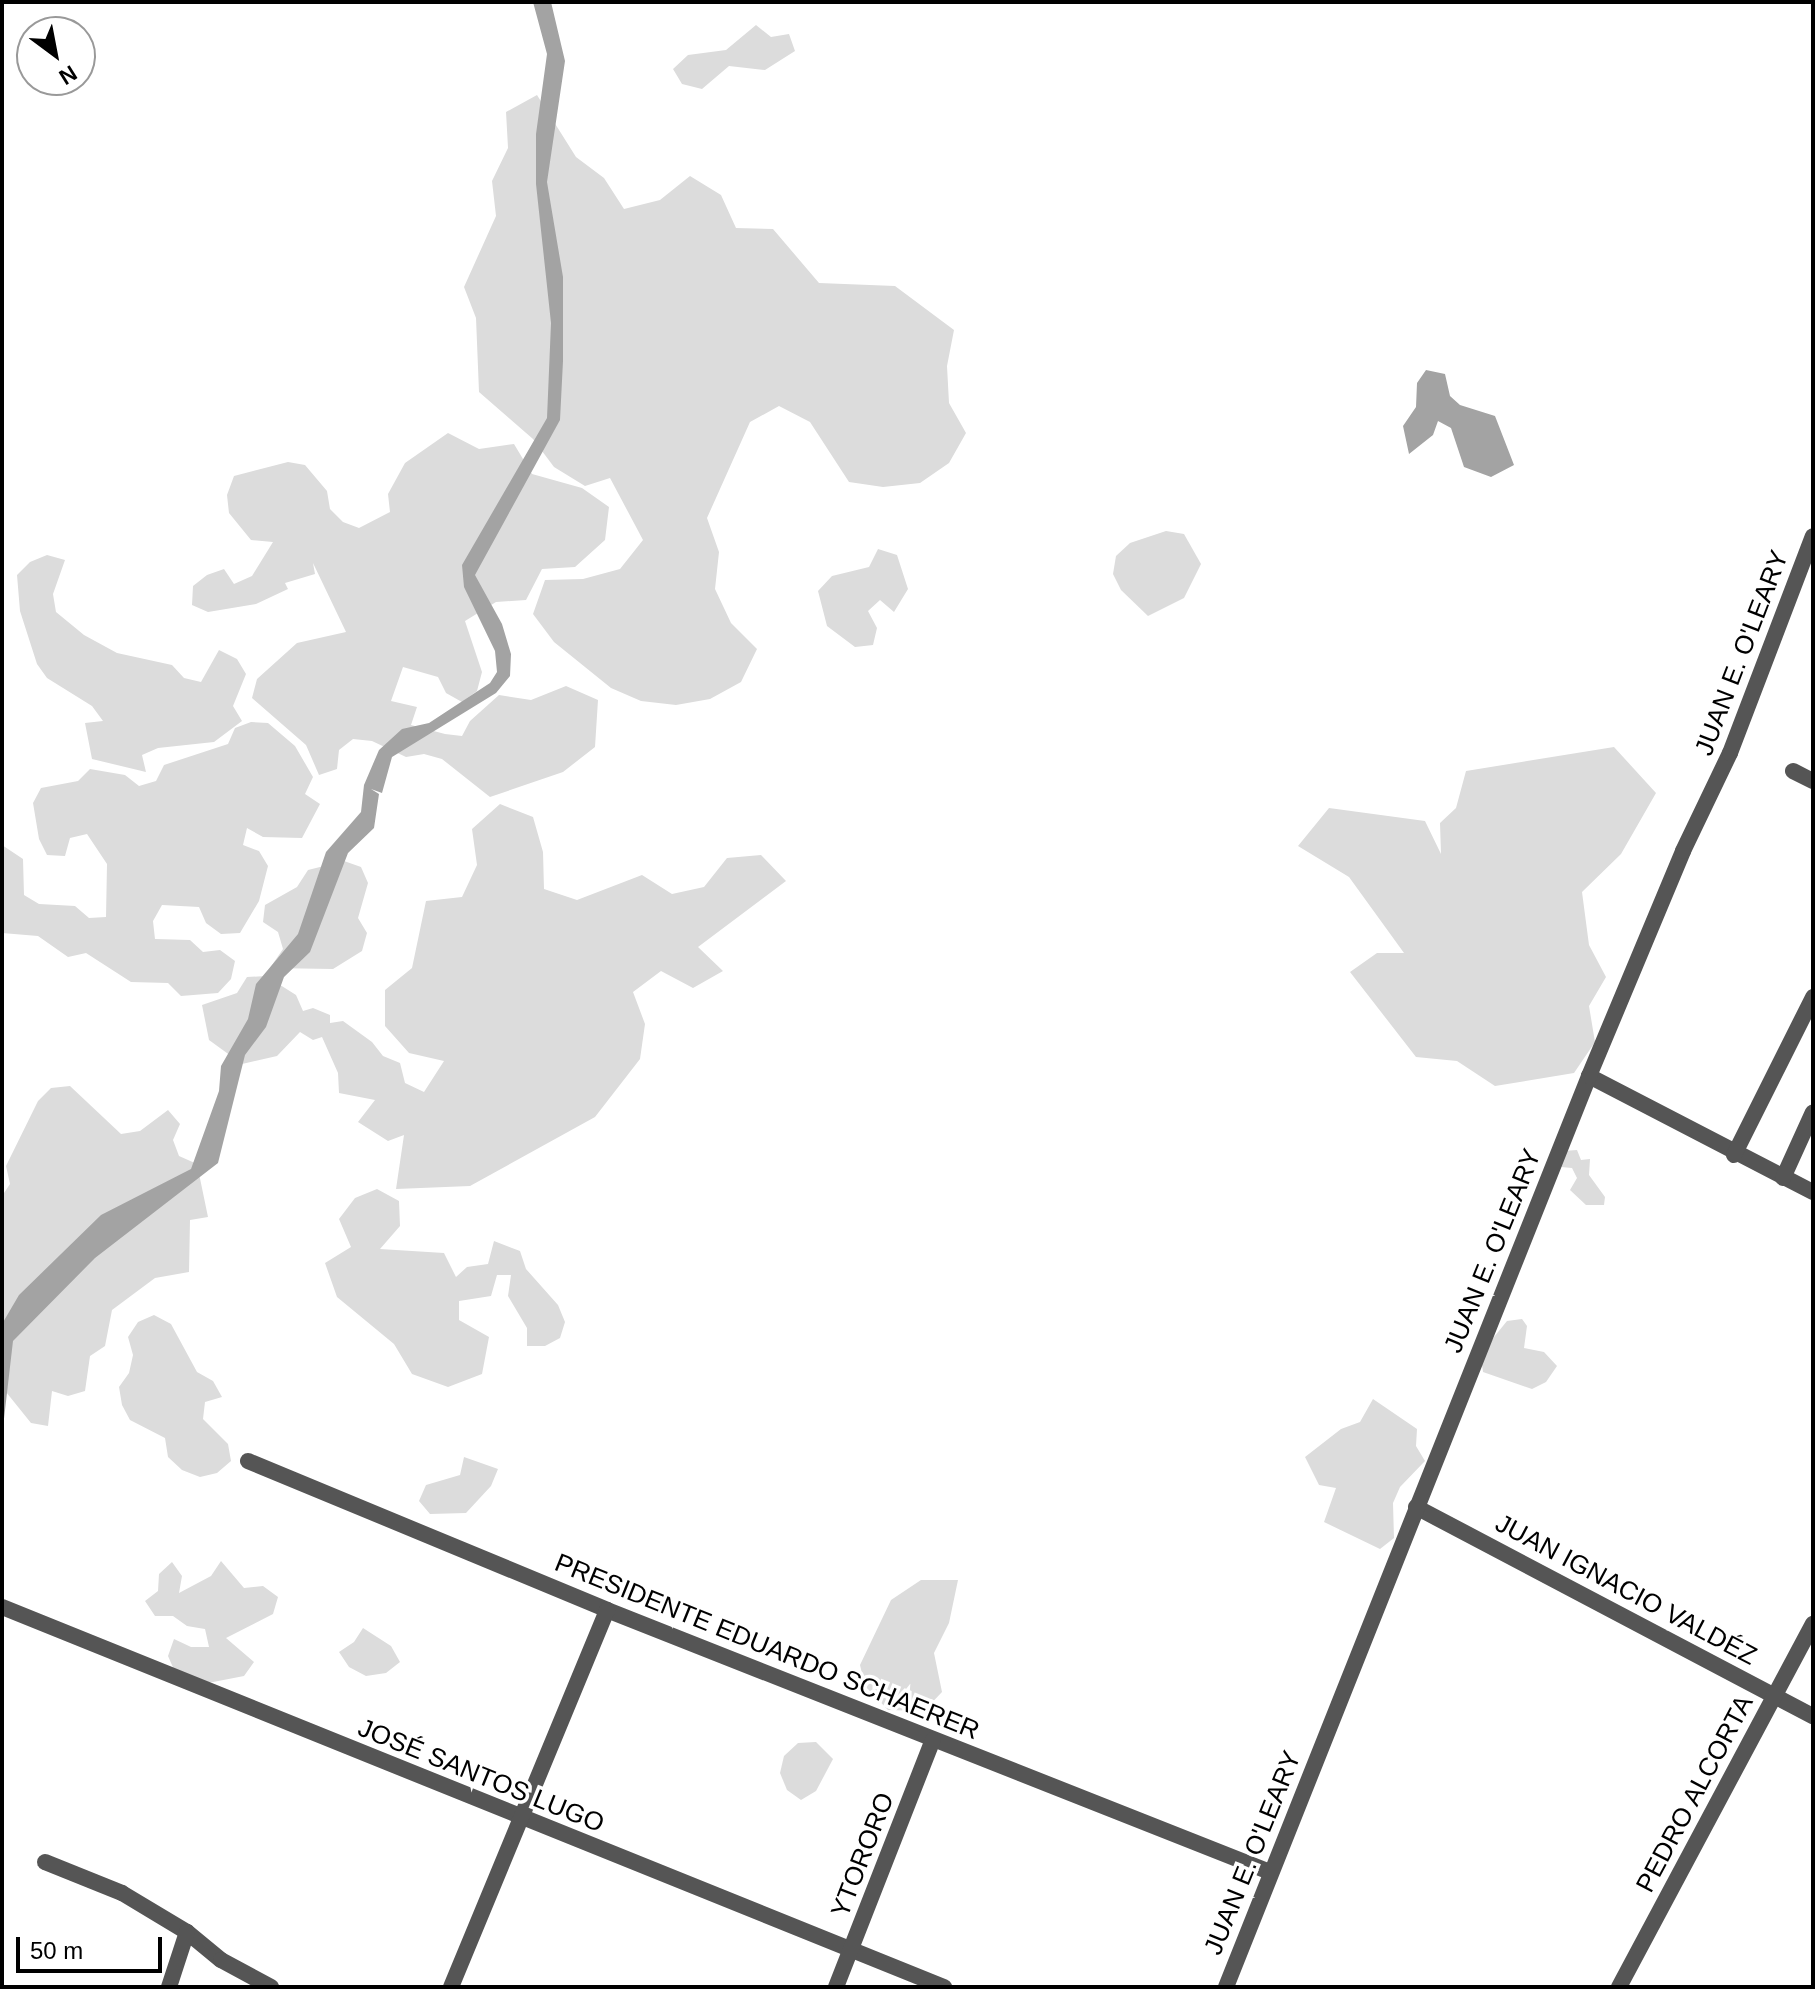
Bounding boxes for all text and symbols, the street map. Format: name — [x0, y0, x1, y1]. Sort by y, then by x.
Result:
north arrow — [16, 16, 96, 96]
text: N — [55, 60, 81, 90]
street label: JUAN E. O'LEARY — [1689, 546, 1795, 760]
street label: JUAN E. O'LEARY — [1438, 1145, 1548, 1357]
street label: JUAN IGNACIO VALDÉZ — [1490, 1508, 1762, 1672]
street label: PRESIDENTE EDUARDO SCHAERER — [550, 1547, 984, 1747]
street label: PEDRO ALCORTA — [1630, 1690, 1760, 1898]
street label: JOSÉ SANTOS LUGO — [353, 1712, 609, 1840]
street label: JUAN E. O'LEARY — [1198, 1747, 1308, 1959]
street label: YTORORO — [825, 1788, 901, 1922]
scale bar — [20, 1921, 166, 1971]
text: 50 m — [30, 1937, 83, 1964]

